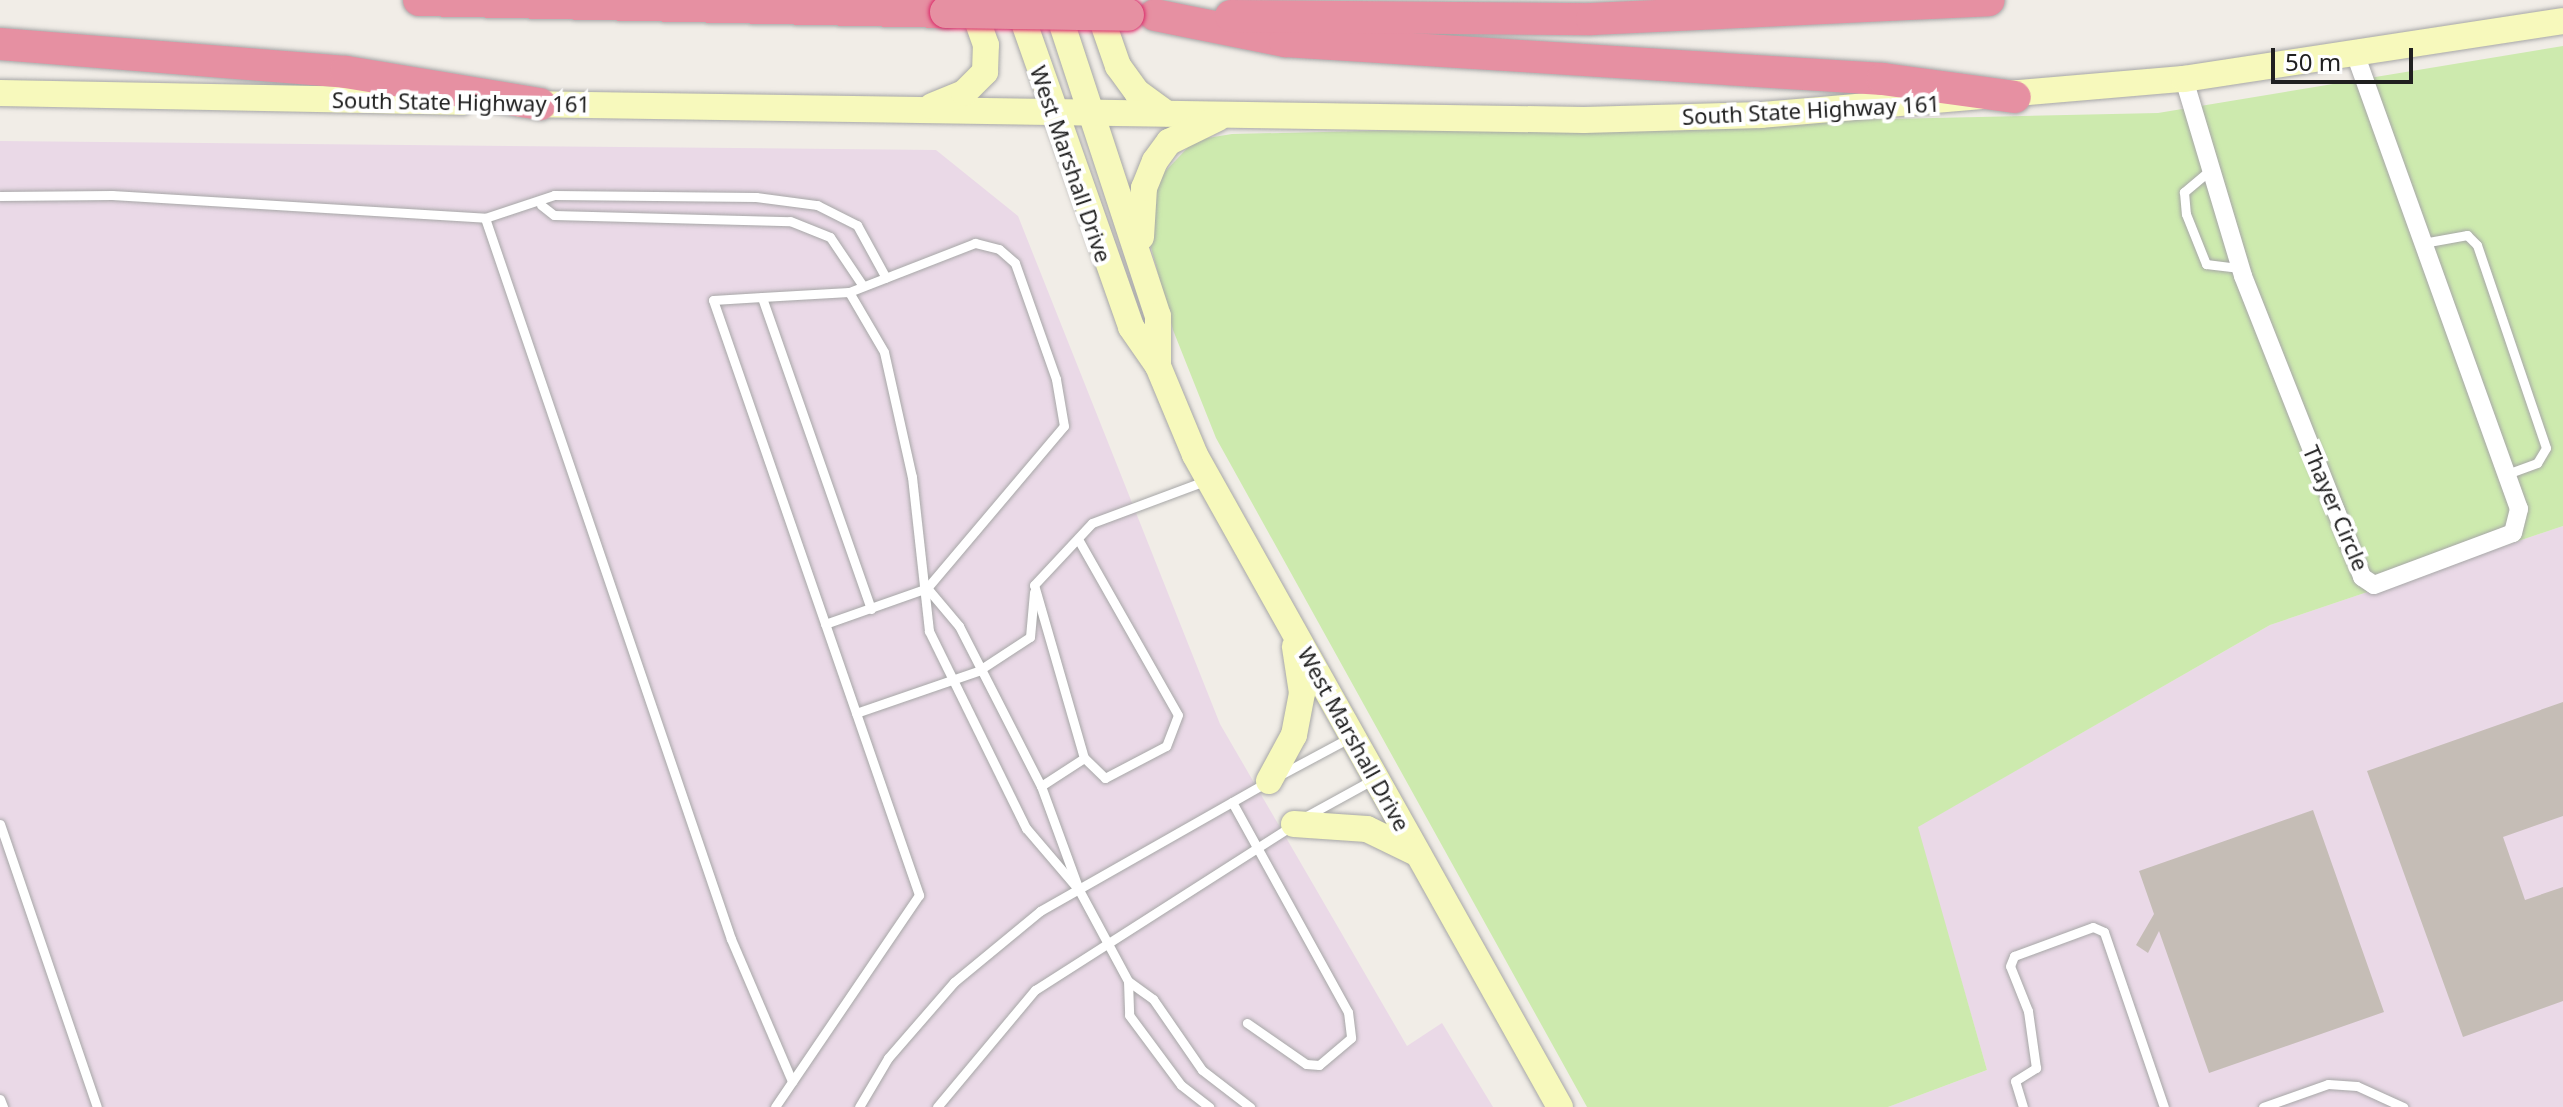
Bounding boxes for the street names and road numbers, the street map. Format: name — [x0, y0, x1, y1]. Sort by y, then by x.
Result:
street label: West Marshall Drive — [1025, 62, 1117, 266]
street label: South State Highway 161 — [332, 87, 590, 117]
street label: South State Highway 161 — [1681, 90, 1941, 130]
street label: Thayer Circle — [2298, 441, 2374, 575]
street label: West Marshall Drive — [1293, 643, 1415, 835]

